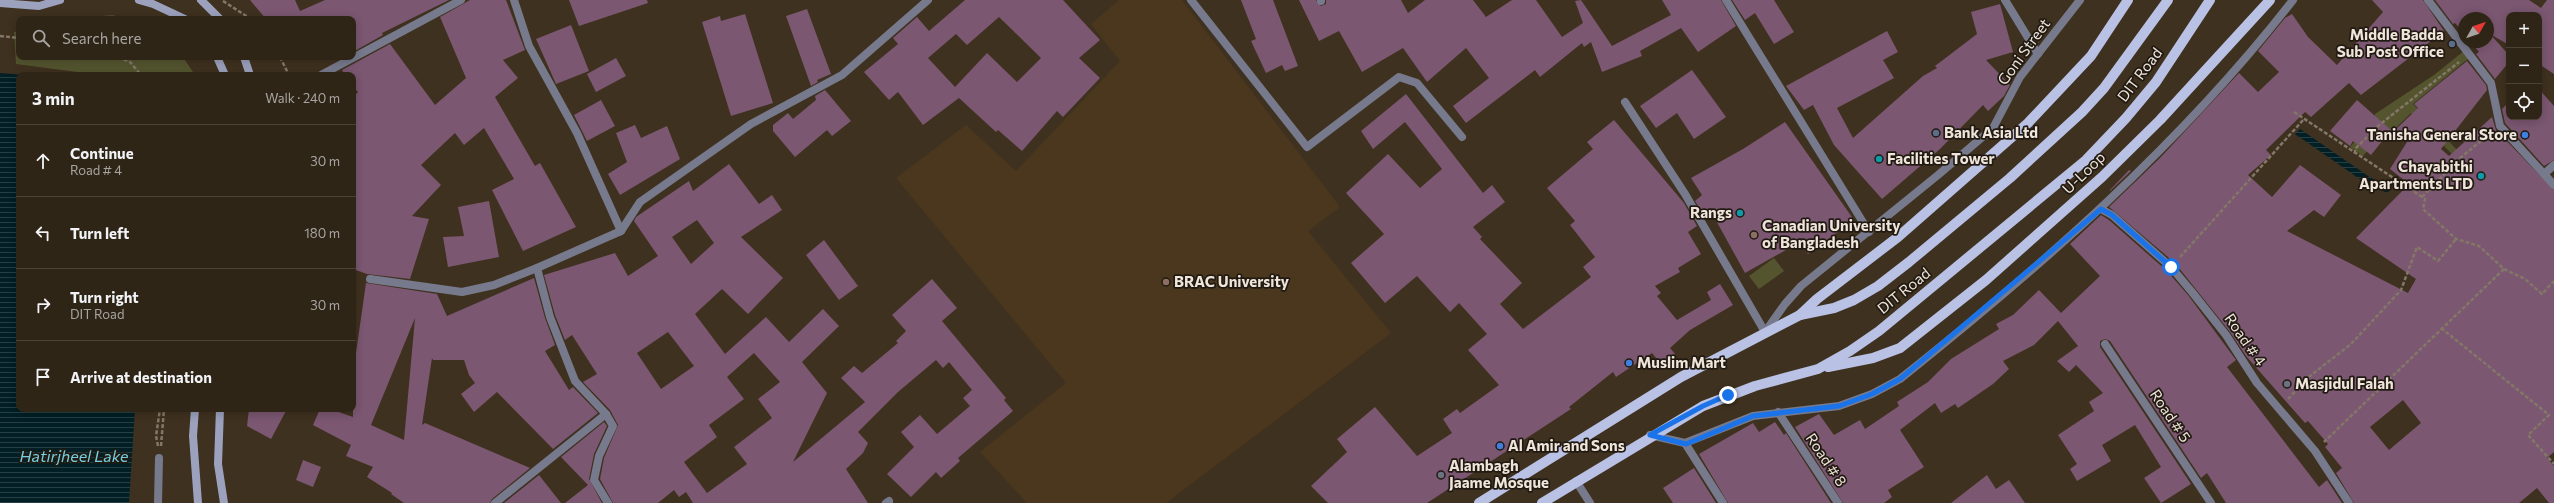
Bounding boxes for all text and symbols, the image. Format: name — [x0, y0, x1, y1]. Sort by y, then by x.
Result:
north arrow — [2458, 12, 2494, 48]
map controls — [2506, 12, 2542, 120]
button: + — [2506, 12, 2542, 48]
street label: Goni Street — [1993, 15, 2053, 88]
search box — [16, 16, 356, 60]
place label: Middle Badda Sub Post Office — [2337, 25, 2444, 60]
icon: search — [30, 27, 52, 49]
text: Search here — [62, 29, 141, 47]
marker: Middle Badda Sub Post Office — [2447, 39, 2457, 49]
street label: DIT Road — [2113, 44, 2165, 105]
button: − — [2506, 48, 2542, 84]
button: locate — [2506, 84, 2542, 120]
text: 3 min — [32, 88, 75, 109]
text: Walk · 240 m — [265, 90, 340, 106]
place label: Bank Asia Ltd — [1944, 123, 2038, 141]
place label: Tanisha General Store — [2367, 125, 2517, 143]
marker: Bank Asia Ltd — [1931, 128, 1941, 138]
marker: Tanisha General Store — [2520, 130, 2530, 140]
text: Continue — [70, 144, 134, 162]
street label: U-Loop — [2058, 147, 2109, 197]
place label: Facilities Tower — [1887, 149, 1995, 167]
icon: ahead — [32, 150, 54, 172]
text: 30 m — [310, 153, 340, 169]
marker: Facilities Tower — [1874, 154, 1884, 164]
place label: Chayabithi Apartments LTD — [2359, 157, 2473, 192]
text: Road # 4 — [70, 162, 122, 178]
marker: Chayabithi Apartments LTD — [2476, 171, 2486, 181]
place label: Rangs — [1690, 203, 1732, 221]
marker: Rangs — [1735, 208, 1745, 218]
place label: Canadian University of Bangladesh — [1762, 216, 1901, 251]
icon: left — [32, 222, 54, 244]
text: Turn left — [70, 224, 129, 242]
text: 180 m — [304, 225, 340, 241]
marker: Canadian University of Bangladesh — [1749, 230, 1759, 240]
route start — [2162, 258, 2180, 276]
street label: DIT Road — [1873, 263, 1933, 317]
place label: BRAC University — [1174, 272, 1290, 290]
marker: BRAC University — [1161, 277, 1171, 287]
text: Turn right — [70, 288, 139, 306]
icon: right — [32, 294, 54, 316]
text: 30 m — [310, 297, 340, 313]
text: DIT Road — [70, 306, 124, 322]
street label: Road # 4 — [2221, 310, 2270, 369]
place label: Muslim Mart — [1637, 353, 1726, 371]
marker: Muslim Mart — [1624, 358, 1634, 368]
icon: arrive — [32, 366, 54, 388]
text: Arrive at destination — [70, 368, 212, 386]
place label: Masjidul Falah — [2295, 374, 2394, 392]
marker: Masjidul Falah — [2282, 379, 2292, 389]
route end — [1719, 386, 1737, 404]
street label: Road # 5 — [2147, 386, 2195, 445]
street label: Road # 8 — [1803, 429, 1851, 489]
place label: Al Amir and Sons — [1508, 436, 1625, 454]
marker: Al Amir and Sons — [1495, 441, 1505, 451]
water label: Hatirjheel Lake — [20, 446, 129, 465]
place label: Alambagh Jaame Mosque — [1449, 456, 1549, 491]
marker: Alambagh Jaame Mosque — [1436, 470, 1446, 480]

